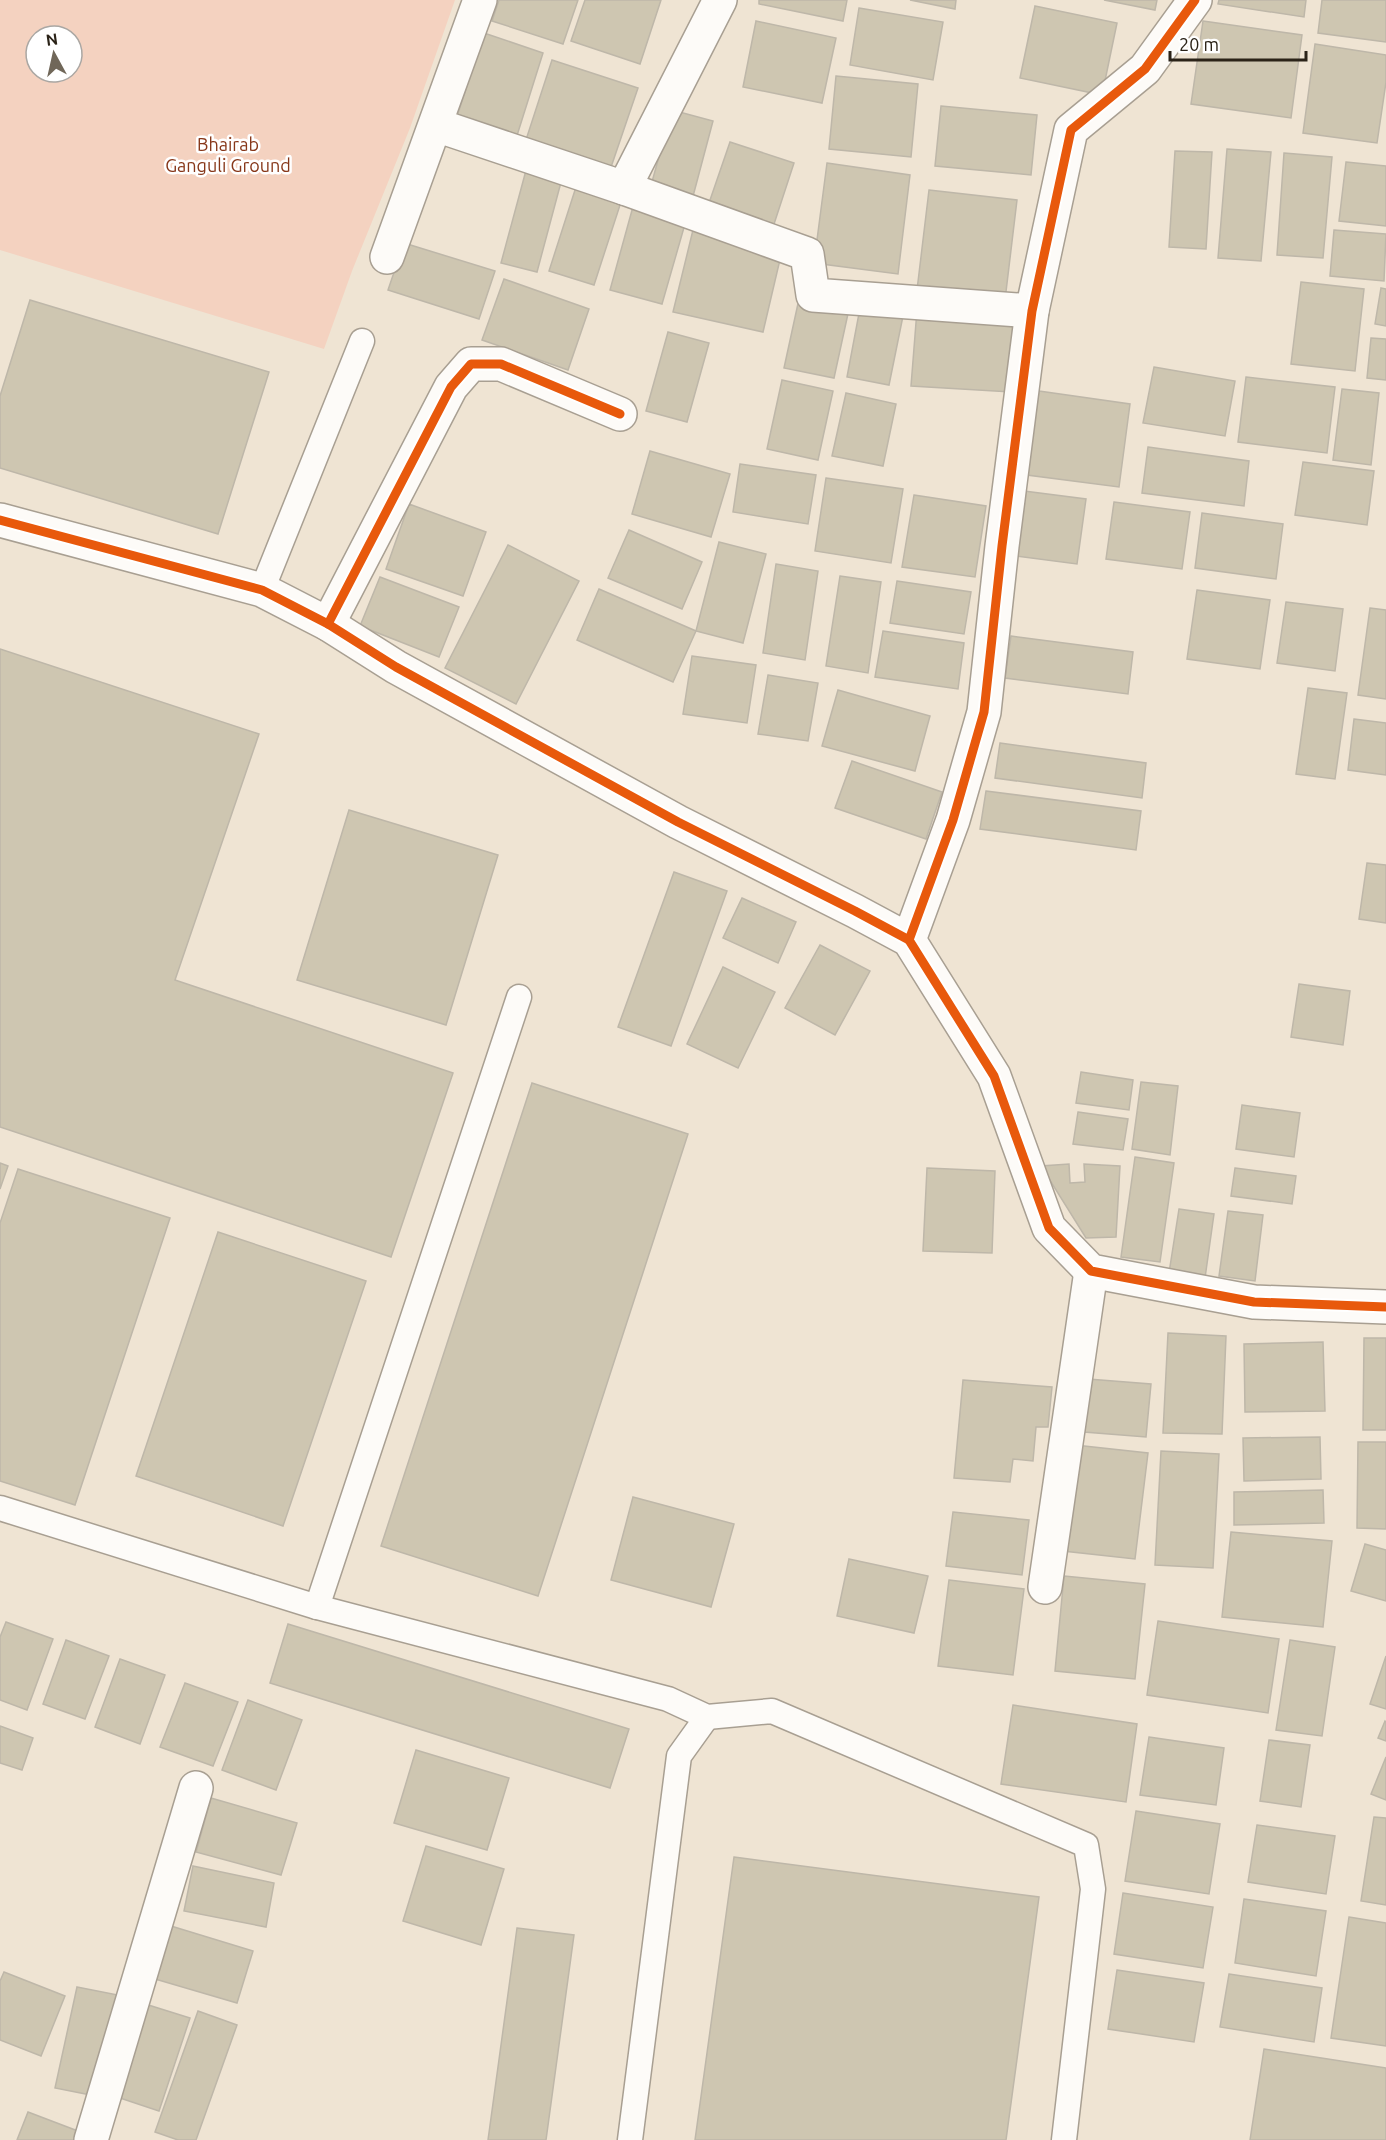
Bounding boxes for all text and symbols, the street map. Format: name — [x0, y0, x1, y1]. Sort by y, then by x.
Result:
north arrow — [24, 24, 84, 84]
scale bar — [1170, 24, 1306, 62]
text: N — [45, 29, 59, 49]
text: 20 m — [1179, 34, 1219, 54]
park label: Bhairab Ganguli Ground — [165, 134, 291, 175]

